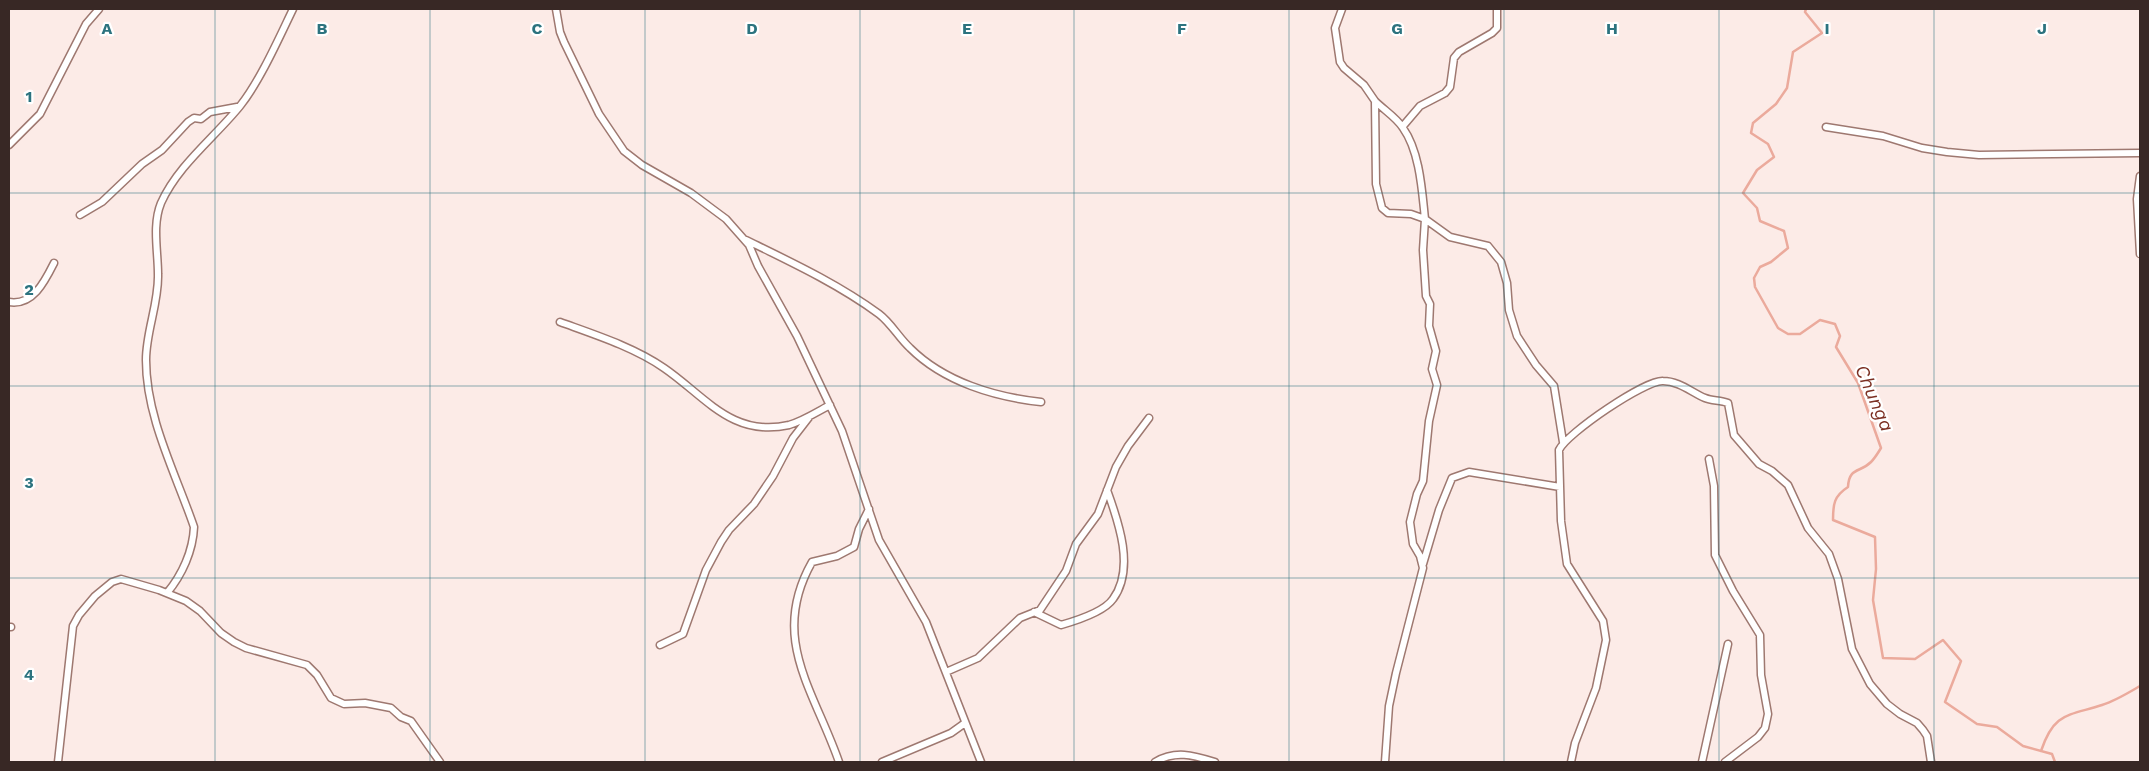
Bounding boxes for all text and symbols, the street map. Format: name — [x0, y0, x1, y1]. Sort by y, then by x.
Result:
text: A — [102, 19, 113, 38]
text: B — [317, 19, 328, 38]
text: C — [532, 19, 543, 38]
text: D — [746, 19, 758, 38]
text: E — [962, 19, 972, 38]
text: F — [1177, 19, 1187, 38]
text: G — [1391, 19, 1403, 38]
text: H — [1606, 19, 1618, 38]
text: I — [1824, 19, 1830, 38]
text: J — [2037, 19, 2047, 38]
text: 1 — [26, 87, 32, 106]
text: 2 — [24, 280, 34, 299]
water label: Chunga — [1850, 361, 1899, 435]
text: 3 — [24, 473, 34, 492]
text: 4 — [24, 665, 34, 684]

